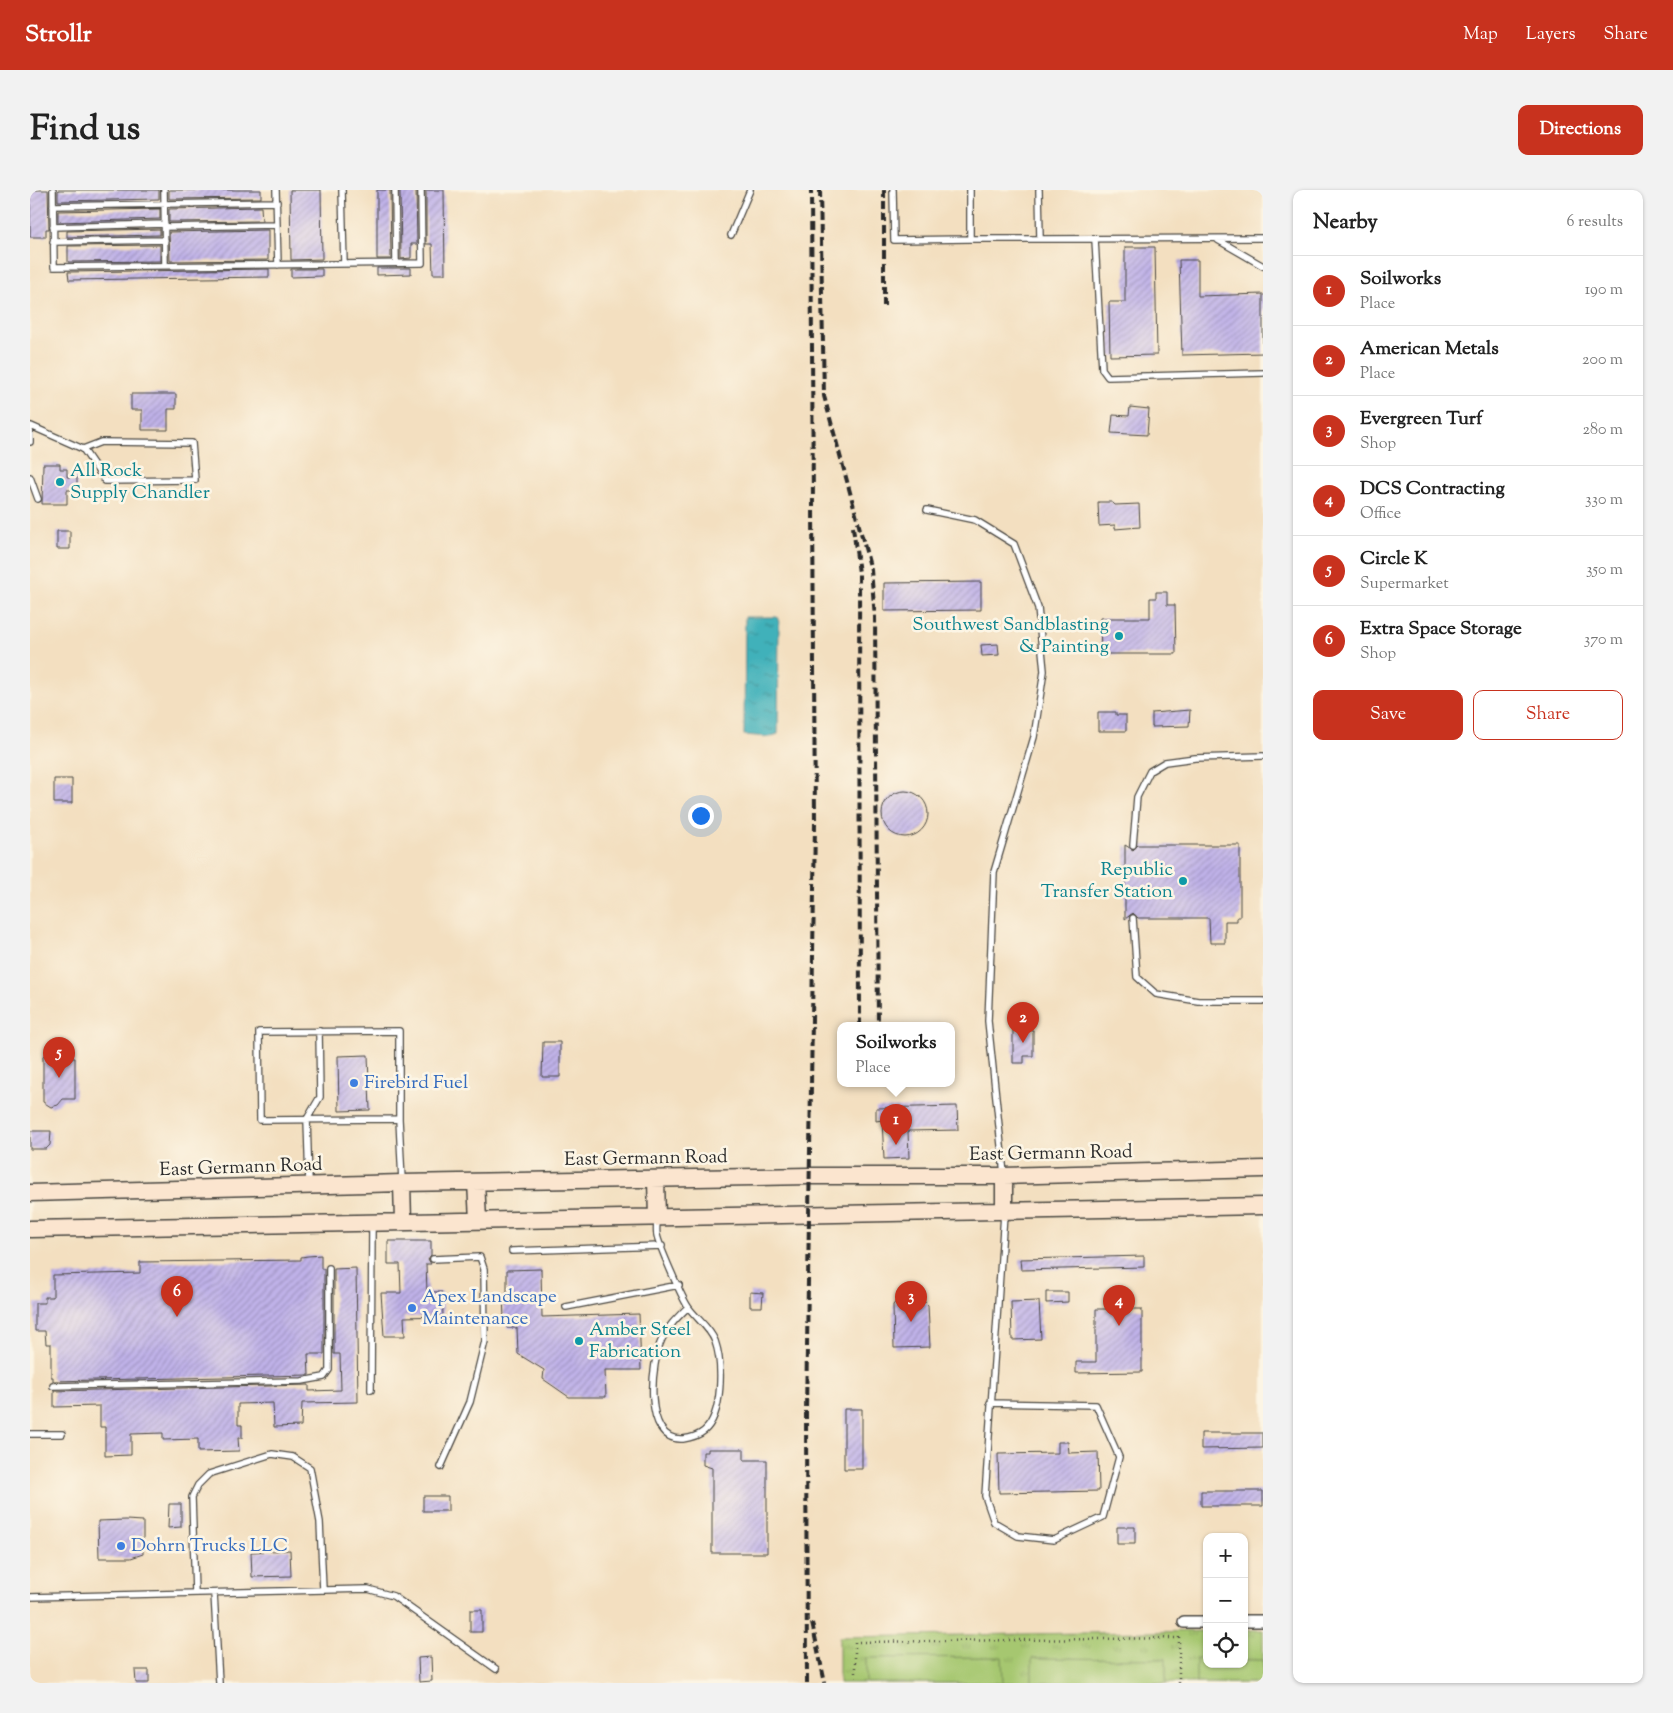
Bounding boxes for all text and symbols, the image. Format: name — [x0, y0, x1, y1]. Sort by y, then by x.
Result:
text: Strollr — [25, 18, 92, 52]
text: Map — [1463, 22, 1498, 48]
text: Layers — [1526, 22, 1576, 48]
text: Share — [1604, 22, 1648, 48]
text: Find us — [30, 105, 140, 156]
button: Directions — [1518, 105, 1643, 155]
text: Nearby — [1313, 208, 1378, 238]
text: 6 results — [1567, 211, 1623, 234]
text: Soilworks — [1360, 266, 1441, 293]
text: 1 — [1326, 279, 1332, 302]
text: 190 m — [1585, 279, 1623, 302]
text: Place — [1360, 293, 1395, 316]
text: American Metals — [1360, 336, 1499, 363]
text: 2 — [1325, 349, 1333, 372]
text: 200 m — [1582, 349, 1623, 372]
text: Place — [1360, 363, 1395, 386]
text: Evergreen Turf — [1360, 406, 1483, 433]
text: 3 — [1326, 419, 1332, 442]
text: 280 m — [1582, 419, 1623, 442]
text: Shop — [1360, 433, 1396, 456]
place label: All Rock Supply Chandler — [70, 458, 210, 507]
marker: All Rock Supply Chandler — [54, 476, 66, 488]
text: DCS Contracting — [1360, 476, 1505, 503]
text: 4 — [1325, 489, 1333, 512]
text: 330 m — [1585, 489, 1623, 512]
text: Office — [1360, 503, 1401, 526]
text: Circle K — [1360, 546, 1428, 573]
text: 5 — [1326, 559, 1332, 582]
text: 350 m — [1586, 559, 1623, 582]
text: Supermarket — [1360, 573, 1449, 596]
place label: Southwest Sandblasting & Painting — [912, 612, 1109, 661]
text: Extra Space Storage — [1360, 616, 1522, 643]
text: 6 — [1325, 629, 1333, 652]
text: 370 m — [1584, 629, 1623, 652]
marker: Southwest Sandblasting & Painting — [1113, 630, 1125, 642]
text: Shop — [1360, 643, 1396, 666]
button: Save — [1313, 690, 1463, 740]
button: Share — [1473, 690, 1623, 740]
your location — [688, 803, 714, 829]
place label: Republic Transfer Station — [1041, 857, 1173, 906]
marker: Republic Transfer Station — [1177, 875, 1189, 887]
pin: 2 — [1007, 1002, 1039, 1043]
popup — [837, 1022, 955, 1087]
text: Soilworks — [855, 1030, 937, 1057]
pin: 5 — [43, 1037, 75, 1078]
text: Place — [855, 1057, 891, 1080]
place label: Firebird Fuel — [364, 1070, 468, 1097]
marker: Firebird Fuel — [348, 1077, 360, 1089]
pin: 1 — [880, 1104, 912, 1145]
street label: East Germann Road — [969, 1139, 1133, 1169]
street label: East Germann Road — [564, 1144, 728, 1174]
street label: East Germann Road — [159, 1152, 323, 1184]
pin: 6 — [161, 1276, 193, 1317]
pin: 3 — [895, 1281, 927, 1322]
place label: Apex Landscape Maintenance — [422, 1284, 557, 1333]
pin: 4 — [1103, 1285, 1135, 1326]
marker: Apex Landscape Maintenance — [406, 1302, 418, 1314]
place label: Amber Steel Fabrication — [589, 1317, 691, 1366]
marker: Amber Steel Fabrication — [573, 1335, 585, 1347]
place label: Dohrn Trucks LLC — [131, 1533, 288, 1560]
map controls — [1203, 1533, 1248, 1668]
button: + — [1203, 1533, 1248, 1578]
marker: Dohrn Trucks LLC — [115, 1540, 127, 1552]
button: − — [1203, 1578, 1248, 1623]
button: locate — [1203, 1623, 1248, 1668]

